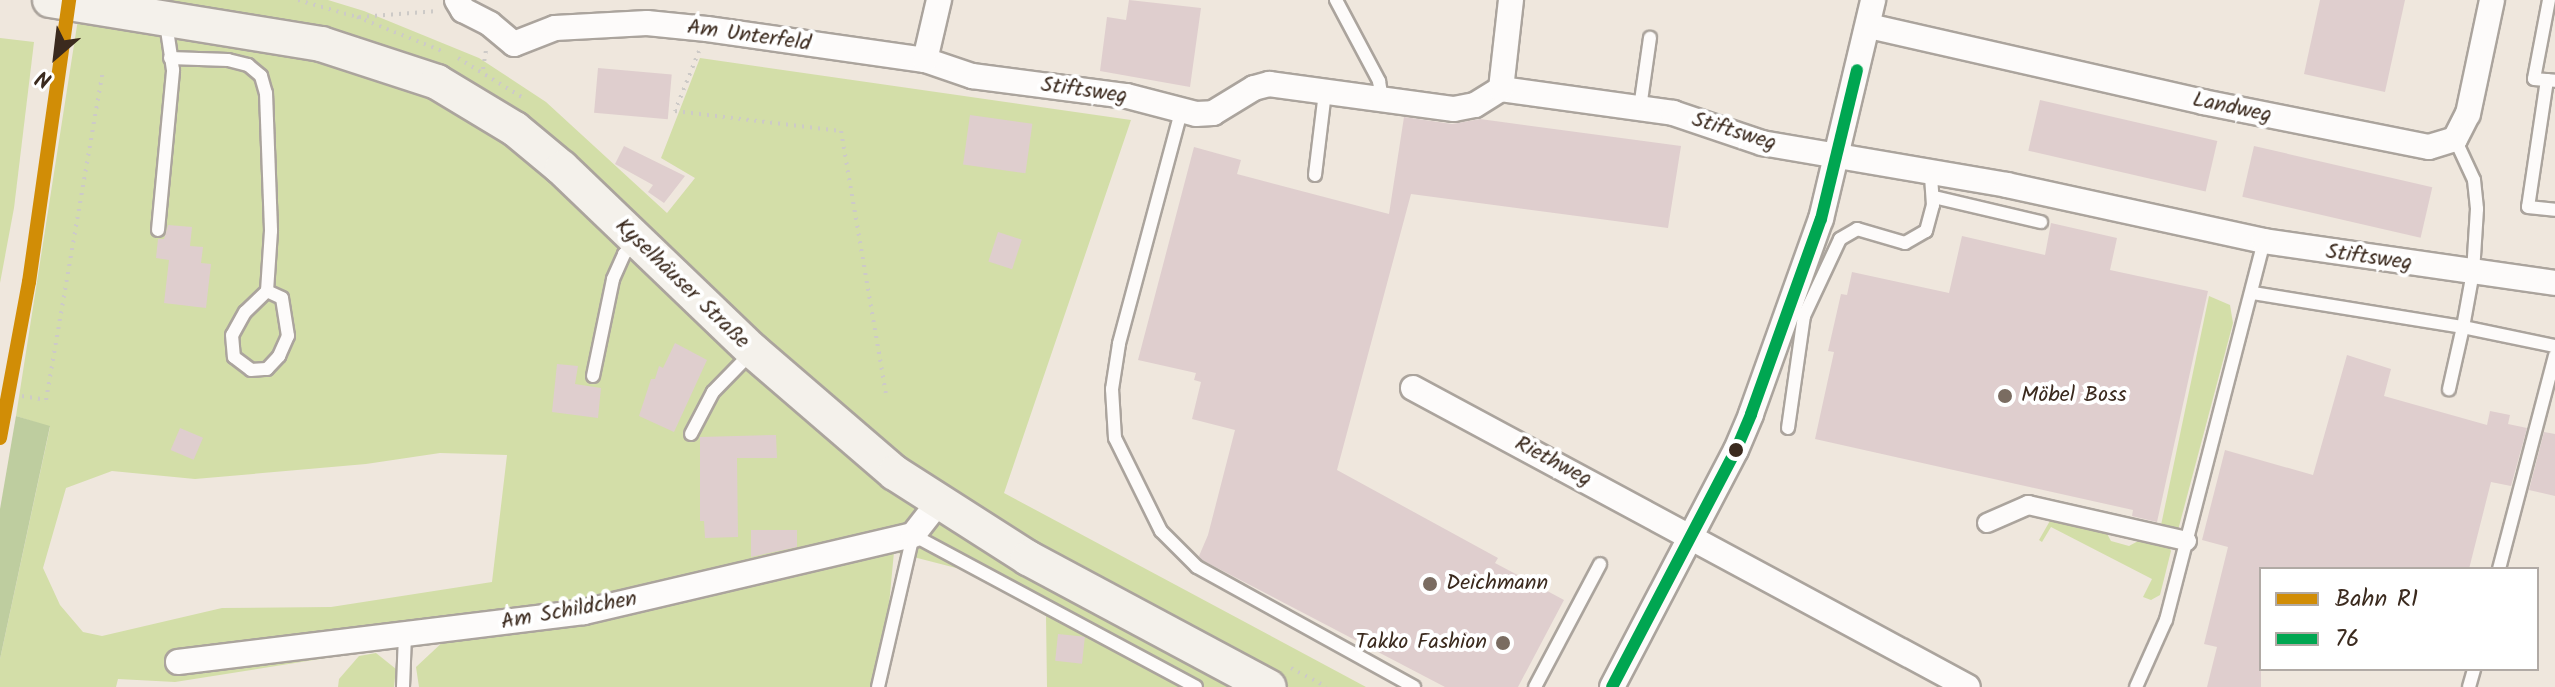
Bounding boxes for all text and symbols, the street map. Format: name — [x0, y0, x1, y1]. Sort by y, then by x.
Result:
street label: Am Unterfeld — [685, 14, 813, 58]
north arrow — [16, 16, 96, 96]
text: N — [30, 59, 59, 96]
street label: Stiftsweg — [1039, 72, 1129, 110]
street label: Landweg — [2190, 87, 2274, 129]
street label: Stiftsweg — [1689, 107, 1779, 157]
street label: Kyselhäuser Straße — [609, 213, 755, 355]
street label: Stiftsweg — [2324, 239, 2414, 277]
place label: Möbel Boss — [2021, 383, 2127, 409]
marker: Möbel Boss — [1996, 387, 2014, 405]
street label: Riethweg — [1510, 431, 1596, 493]
unlabelled marker — [1728, 442, 1744, 458]
legend — [2259, 567, 2539, 671]
place label: Deichmann — [1446, 571, 1548, 597]
marker: Deichmann — [1421, 575, 1439, 593]
text: Bahn R1 — [2335, 580, 2418, 619]
street label: Am Schildchen — [499, 586, 639, 636]
text: 76 — [2335, 620, 2359, 659]
place label: Takko Fashion — [1356, 630, 1487, 656]
marker: Takko Fashion — [1494, 634, 1512, 652]

